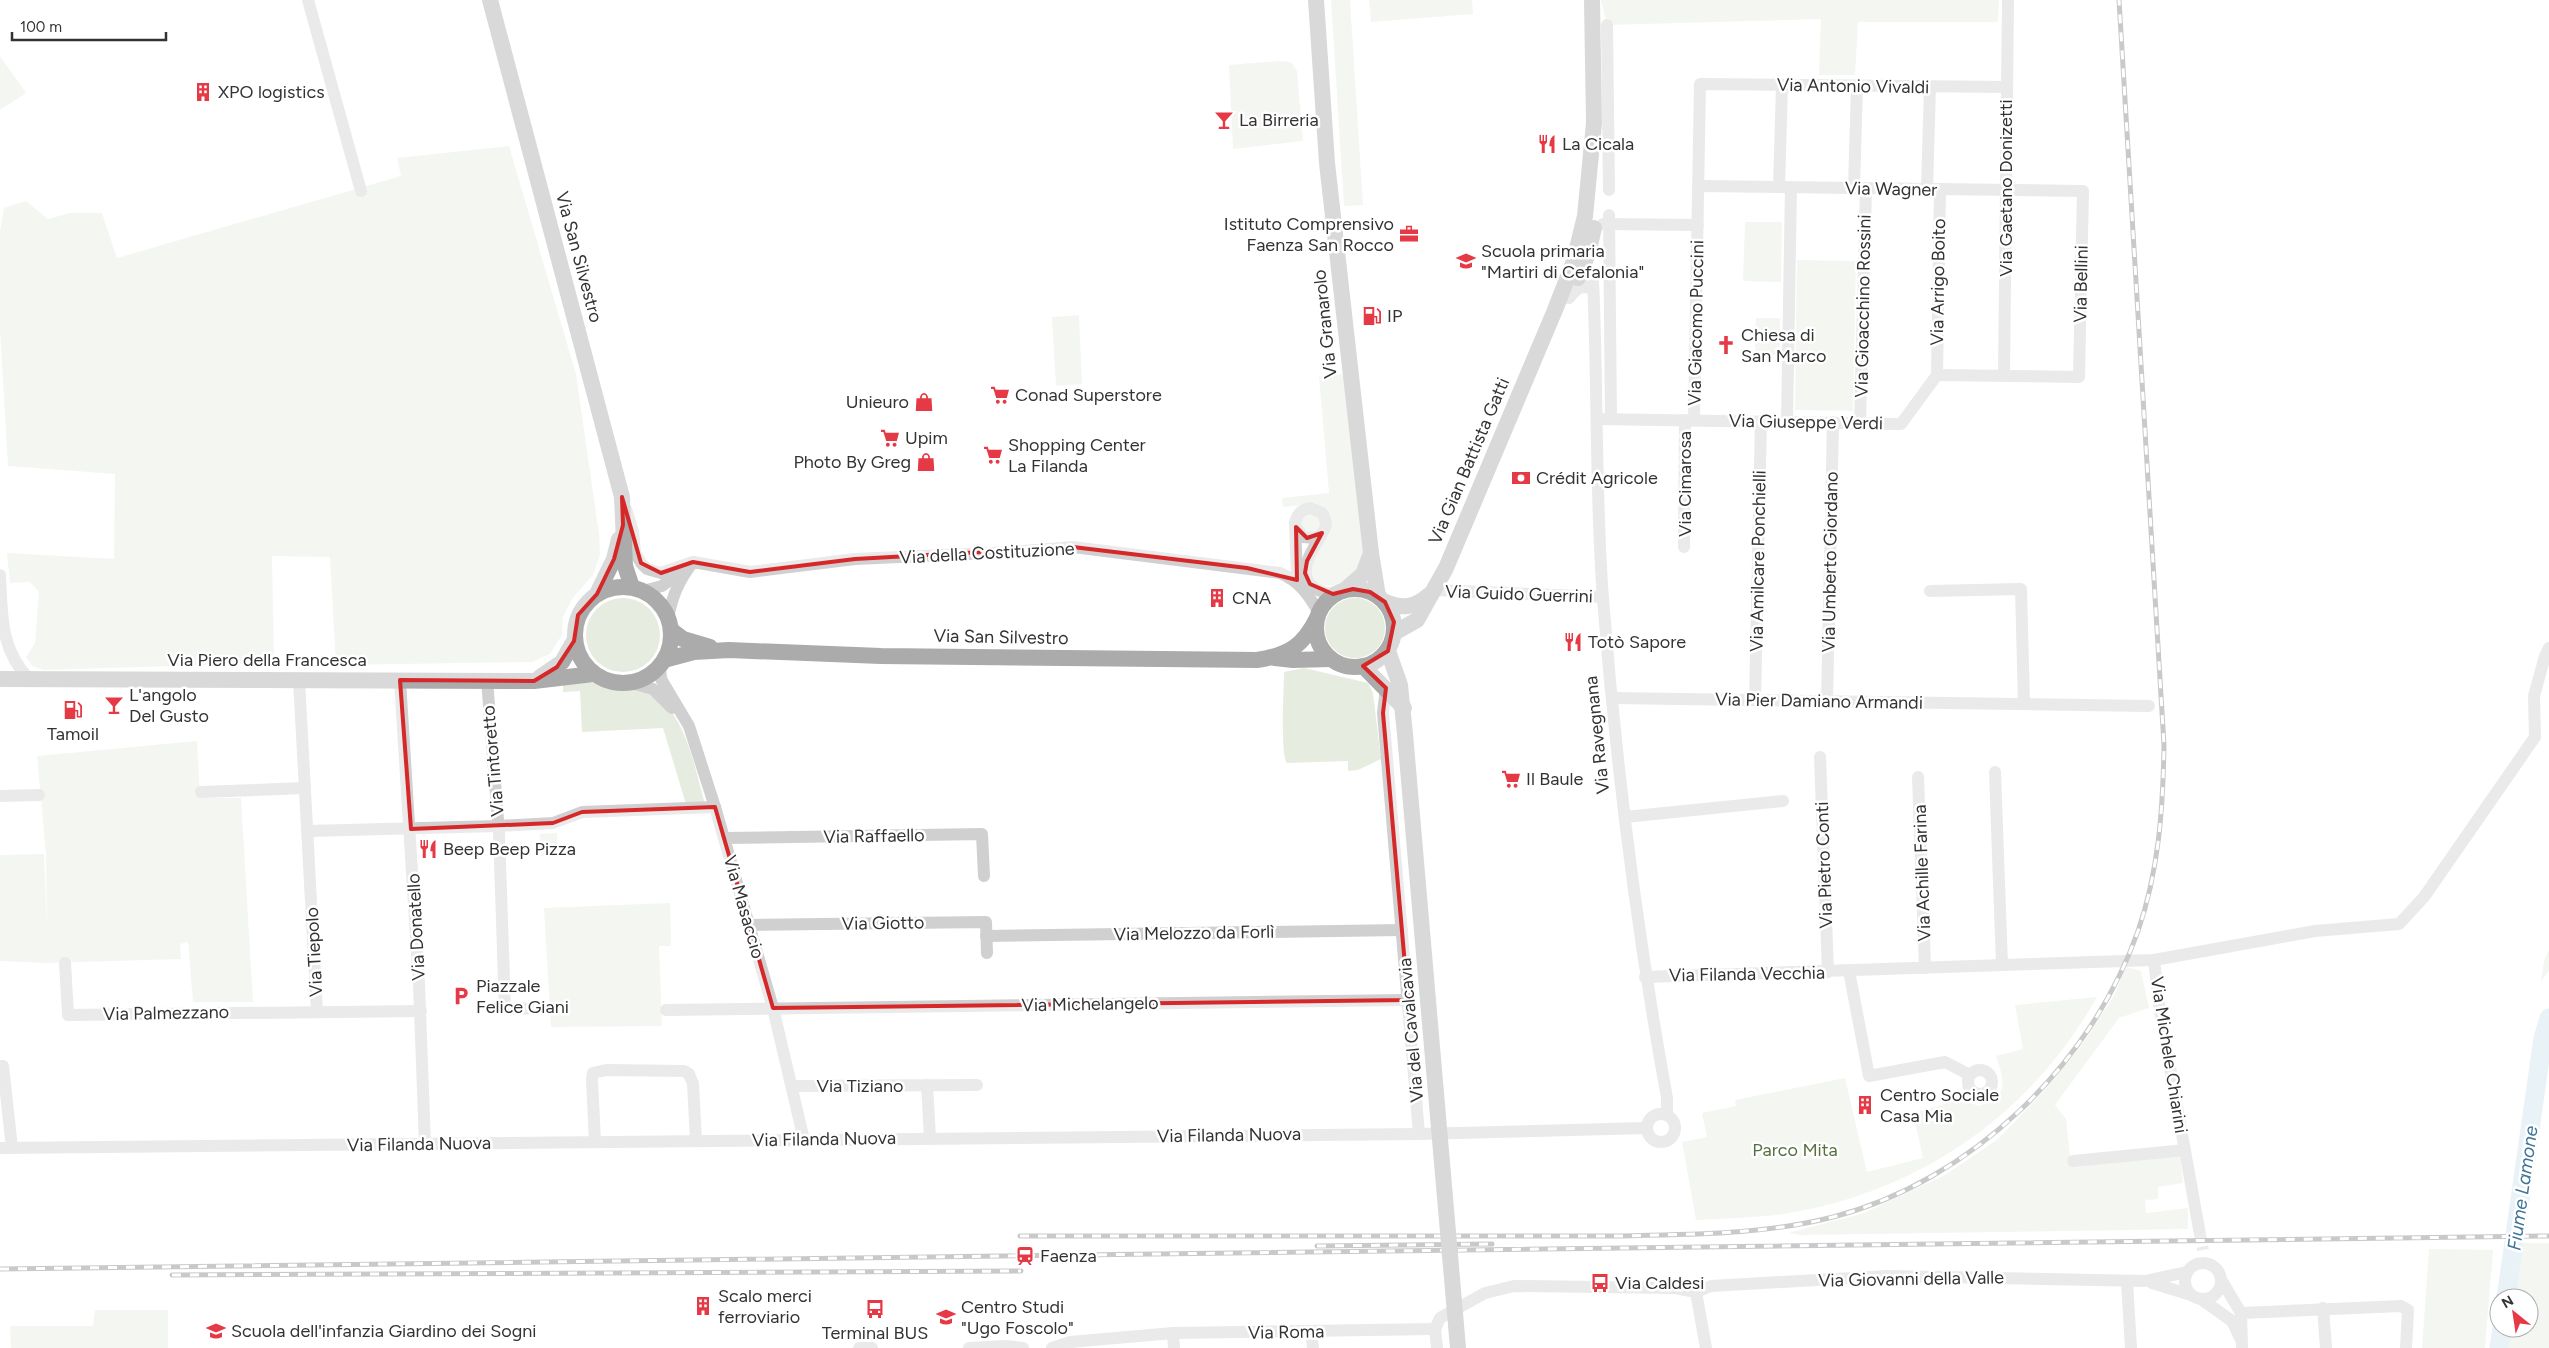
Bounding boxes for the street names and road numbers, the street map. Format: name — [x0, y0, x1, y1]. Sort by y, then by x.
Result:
street label: Via Antonio Vivaldi — [1777, 74, 1929, 98]
street label: Via Gaetano Donizetti — [1995, 99, 2017, 277]
street label: Via Wagner — [1845, 177, 1937, 201]
street label: Via San Silvestro — [551, 189, 607, 325]
street label: Via Gioacchino Rossini — [1850, 214, 1876, 398]
street label: Via Arrigo Boito — [1926, 218, 1950, 346]
street label: Via Giacomo Puccini — [1684, 240, 1708, 406]
street label: Via Bellini — [2069, 245, 2093, 323]
street label: Via Granarolo — [1308, 268, 1342, 380]
street label: Via Gian Battista Gatti — [1424, 374, 1514, 548]
street label: Via Giuseppe Verdi — [1729, 410, 1883, 434]
street label: Via Cimarosa — [1674, 431, 1696, 537]
street label: Via Amilcare Ponchielli — [1745, 470, 1771, 652]
street label: Via Umberto Giordano — [1817, 471, 1843, 653]
street label: Via della Costituzione — [899, 537, 1075, 569]
street label: Via Guido Guerrini — [1445, 580, 1593, 608]
street label: Via San Silvestro — [933, 625, 1069, 649]
street label: Via Piero della Francesca — [167, 649, 367, 671]
street label: Via Ravegnana — [1580, 675, 1614, 795]
street label: Via Pier Damiano Armandi — [1715, 688, 1923, 714]
street label: Via Tintoretto — [477, 704, 509, 818]
street label: Via Pietro Conti — [1811, 801, 1837, 929]
street label: Via Achille Farina — [1909, 804, 1935, 942]
street label: Via Raffaello — [823, 824, 925, 848]
street label: Via Masaccio — [719, 853, 769, 961]
street label: Via Donatello — [402, 873, 430, 981]
street label: Via Tiepolo — [301, 907, 327, 997]
street label: Via Giotto — [842, 911, 924, 935]
street label: Via Melozzo da Forlì — [1113, 921, 1275, 945]
street label: Via del Cavalcavia — [1394, 957, 1428, 1103]
street label: Via Filanda Vecchia — [1669, 962, 1825, 986]
street label: Via Michele Chiarini — [2146, 975, 2192, 1135]
street label: Via Michelangelo — [1021, 992, 1159, 1016]
street label: Via Palmezzano — [103, 1001, 229, 1025]
street label: Via Tiziano — [816, 1075, 904, 1097]
street label: Via Filanda Nuova — [1157, 1123, 1301, 1147]
street label: Via Filanda Nuova — [752, 1127, 896, 1151]
street label: Via Filanda Nuova — [347, 1132, 491, 1156]
street label: Via Giovanni della Valle — [1818, 1266, 2004, 1292]
street label: Via Roma — [1248, 1320, 1324, 1344]

